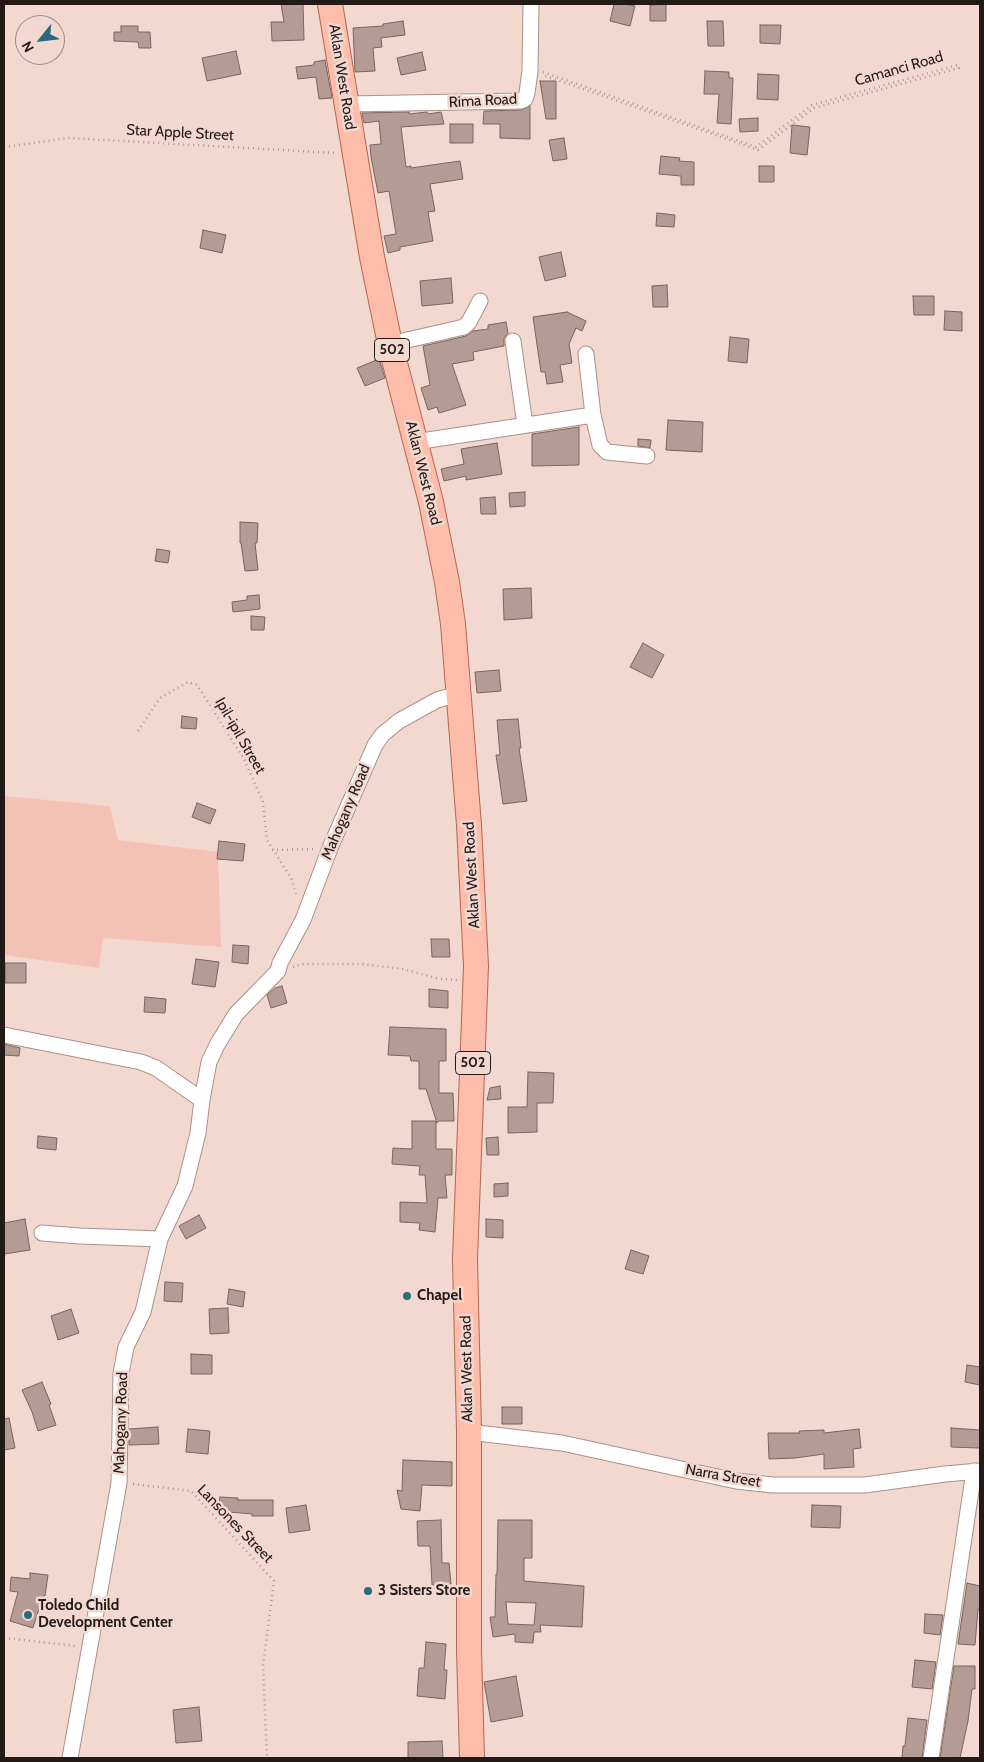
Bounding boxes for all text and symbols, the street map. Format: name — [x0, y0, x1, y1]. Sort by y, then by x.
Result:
north arrow — [15, 15, 65, 65]
street label: Aklan West Road — [325, 23, 359, 131]
text: N — [17, 38, 38, 55]
street label: Camanci Road — [853, 48, 945, 90]
street label: Rima Road — [448, 90, 518, 112]
street label: Star Apple Street — [126, 121, 234, 145]
road number: 502 — [374, 338, 410, 362]
street label: Aklan West Road — [401, 419, 445, 527]
street label: Ipil-ipil Street — [211, 695, 269, 777]
street label: Mahogany Road — [318, 762, 374, 862]
street label: Aklan West Road — [460, 821, 484, 929]
road number: 502 — [456, 1052, 490, 1074]
place label: Chapel — [417, 1287, 462, 1305]
marker: Chapel — [401, 1290, 413, 1302]
street label: Aklan West Road — [457, 1315, 477, 1423]
street label: Mahogany Road — [110, 1372, 132, 1474]
street label: Narra Street — [684, 1461, 762, 1491]
street label: Lansones Street — [193, 1481, 277, 1567]
place label: 3 Sisters Store — [378, 1582, 470, 1600]
marker: 3 Sisters Store — [362, 1585, 374, 1597]
place label: Toledo Child Development Center — [38, 1597, 173, 1632]
marker: Toledo Child Development Center — [22, 1609, 34, 1621]

